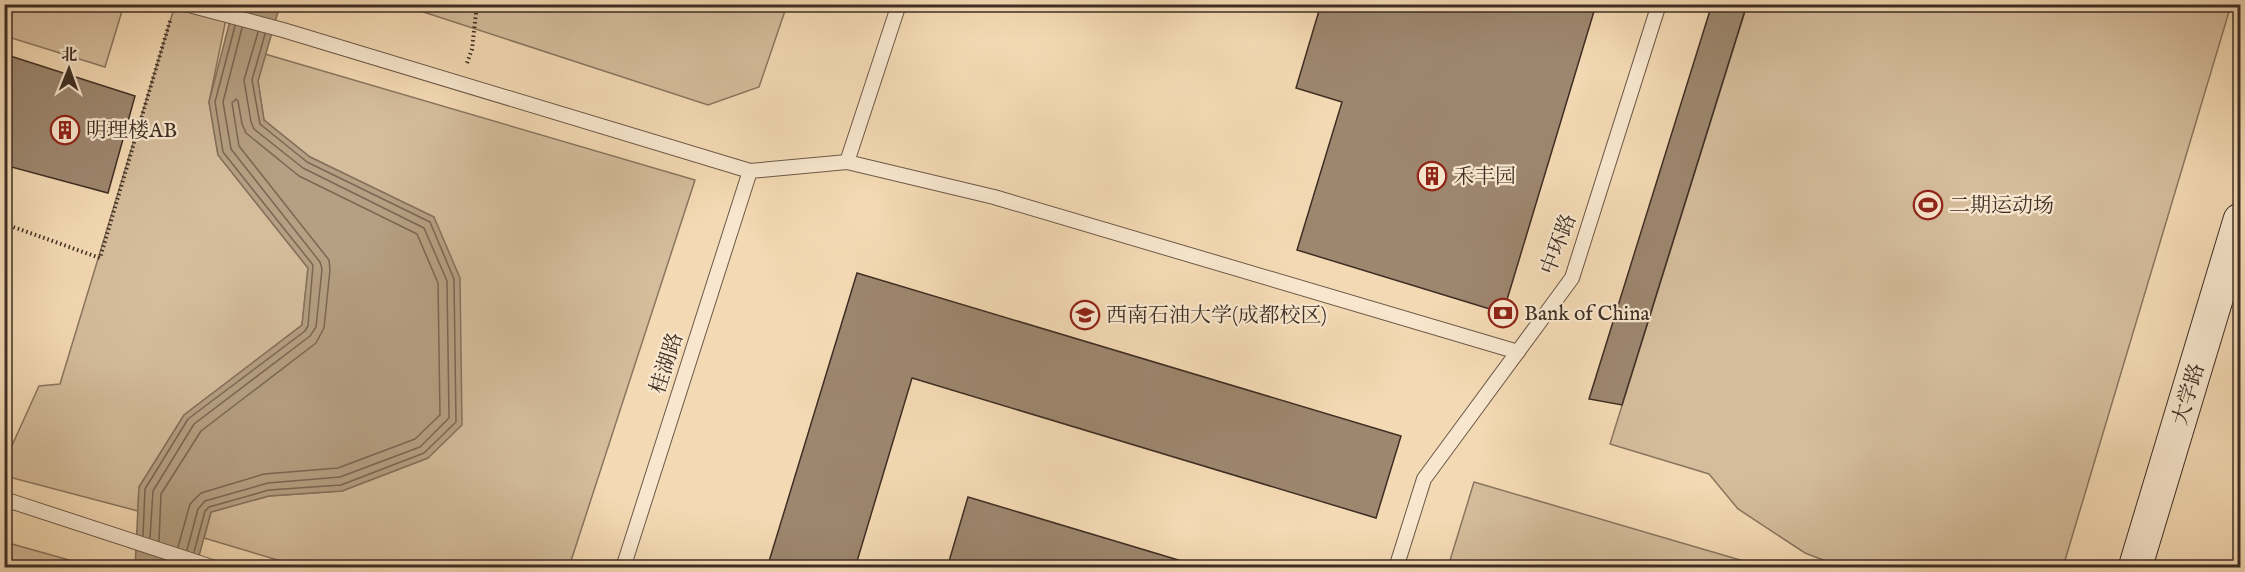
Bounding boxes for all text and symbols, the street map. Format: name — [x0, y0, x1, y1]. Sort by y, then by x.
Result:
north arrow — [39, 39, 99, 99]
text: 北 — [61, 46, 77, 66]
building icon: 明理楼AB — [49, 114, 81, 146]
place label: 明理楼AB — [86, 118, 177, 145]
building icon: 禾丰园 — [1416, 160, 1448, 192]
place label: 禾丰园 — [1453, 164, 1516, 191]
sports icon: 二期运动场 — [1912, 189, 1944, 221]
place label: 二期运动场 — [1949, 193, 2054, 220]
street label: 中环路 — [1536, 210, 1583, 279]
bank icon: Bank of China — [1487, 297, 1519, 329]
school or university icon: 西南石油大学(成都校区) — [1069, 299, 1101, 331]
place label: Bank of China — [1524, 301, 1650, 328]
place label: 西南石油大学(成都校区) — [1106, 303, 1327, 330]
street label: 桂湖路 — [645, 329, 690, 398]
street label: 大学路 — [2167, 360, 2212, 429]

